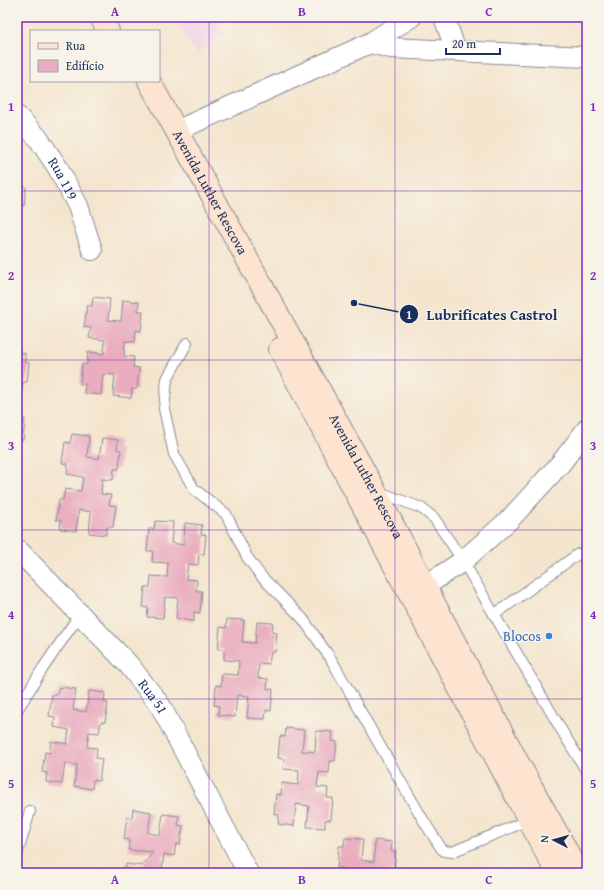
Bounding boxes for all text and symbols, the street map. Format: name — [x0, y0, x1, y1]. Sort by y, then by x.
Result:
text: A — [111, 2, 120, 21]
text: B — [298, 2, 306, 21]
text: C — [485, 2, 493, 21]
legend — [30, 30, 160, 82]
scale bar — [446, 30, 500, 56]
text: 20 m — [452, 35, 476, 52]
text: Rua — [66, 37, 85, 54]
text: Edifício — [66, 57, 104, 74]
text: 1 — [8, 97, 14, 116]
text: 1 — [590, 97, 596, 116]
street label: Avenida Luther Rescova — [168, 126, 253, 258]
street label: Rua 119 — [43, 153, 83, 203]
text: 2 — [8, 266, 15, 285]
text: 2 — [590, 266, 597, 285]
callout: Lubrificates Castrol — [399, 301, 566, 328]
text: Lubrificates Castrol — [426, 304, 558, 325]
text: 1 — [406, 306, 412, 323]
street label: Avenida Luther Rescova — [324, 410, 409, 542]
text: 3 — [8, 436, 14, 455]
text: 3 — [590, 436, 596, 455]
text: 4 — [8, 605, 15, 624]
text: 4 — [590, 605, 597, 624]
place label: Blocos — [503, 626, 541, 646]
marker: Blocos — [544, 631, 554, 641]
street label: Rua 51 — [134, 675, 173, 717]
text: 5 — [8, 774, 15, 793]
text: 5 — [590, 774, 597, 793]
north arrow — [534, 820, 574, 860]
text: N — [536, 834, 552, 843]
text: A — [111, 870, 120, 889]
text: B — [298, 870, 306, 889]
text: C — [485, 870, 493, 889]

